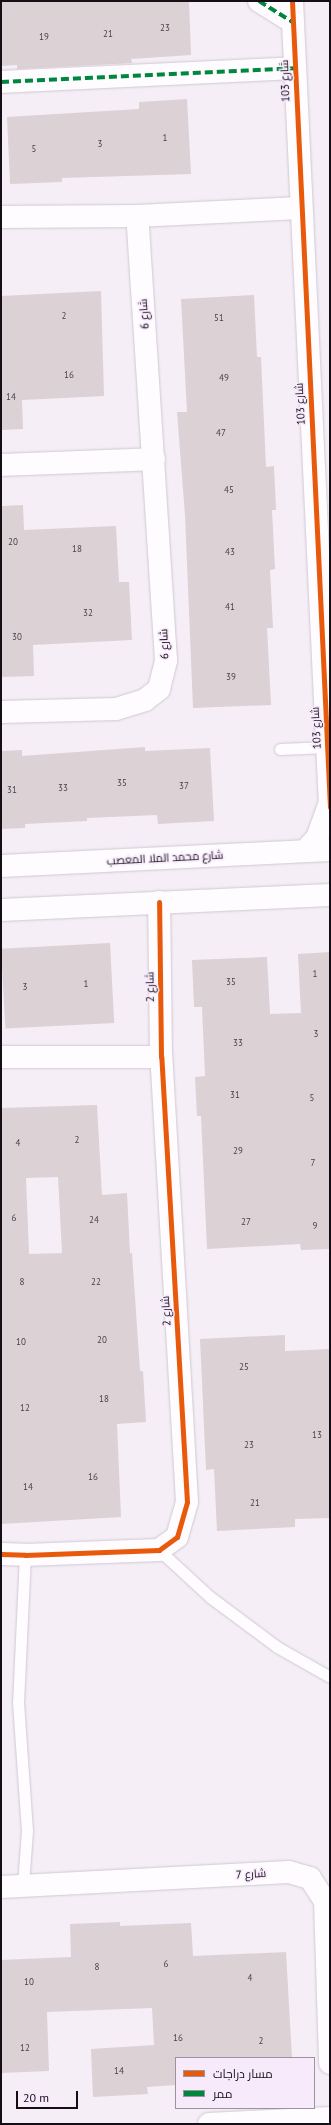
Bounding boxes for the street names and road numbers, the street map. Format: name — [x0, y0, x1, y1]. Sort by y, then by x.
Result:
street label: شارع 103 — [278, 60, 292, 102]
street label: شارع 6 — [136, 298, 152, 330]
street label: شارع 103 — [292, 383, 308, 425]
street label: شارع 6 — [157, 629, 171, 659]
street label: شارع 103 — [308, 707, 324, 749]
street label: شارع محمد الملا المعصب — [106, 848, 224, 868]
street label: شارع 2 — [143, 972, 157, 1002]
street label: شارع 2 — [159, 1296, 173, 1326]
street label: شارع 7 — [236, 1867, 266, 1881]

